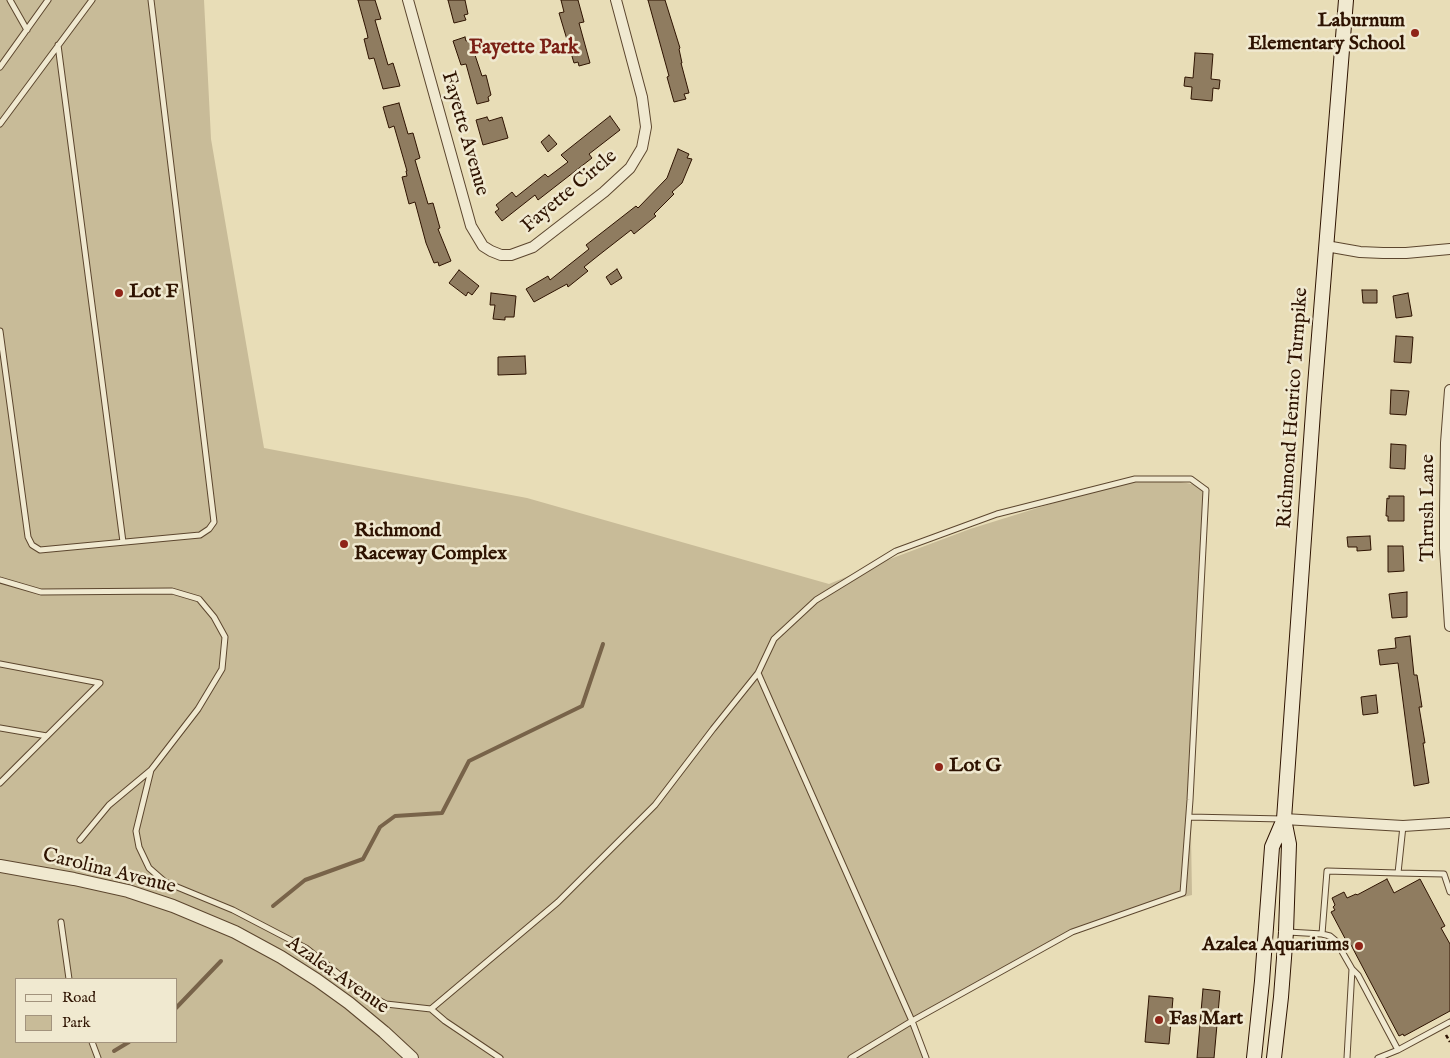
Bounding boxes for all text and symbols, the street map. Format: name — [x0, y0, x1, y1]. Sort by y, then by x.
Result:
place label: Laburnum Elementary School — [1248, 10, 1405, 57]
marker: Laburnum Elementary School — [1409, 27, 1421, 39]
district label: Fayette Park — [469, 36, 579, 62]
street label: Fayette Avenue — [435, 69, 493, 199]
street label: Fayette Circle — [517, 145, 623, 239]
place label: Lot F — [129, 281, 178, 305]
marker: Lot F — [113, 287, 125, 299]
street label: Richmond Henrico Turnpike — [1274, 287, 1314, 529]
street label: Thrush Lane — [1417, 454, 1441, 562]
place label: Richmond Raceway Complex — [354, 520, 507, 567]
marker: Richmond Raceway Complex — [338, 538, 350, 550]
place label: Lot G — [949, 755, 1001, 779]
marker: Lot G — [933, 761, 945, 773]
street label: Carolina Avenue — [40, 844, 178, 900]
street label: Azalea Avenue — [281, 932, 393, 1020]
place label: Azalea Aquariums — [1202, 934, 1349, 958]
marker: Azalea Aquariums — [1353, 940, 1365, 952]
legend — [15, 978, 178, 1043]
text: Road — [62, 988, 96, 1007]
place label: Fas Mart — [1169, 1008, 1243, 1032]
text: Park — [62, 1013, 91, 1032]
marker: Fas Mart — [1153, 1014, 1165, 1026]

